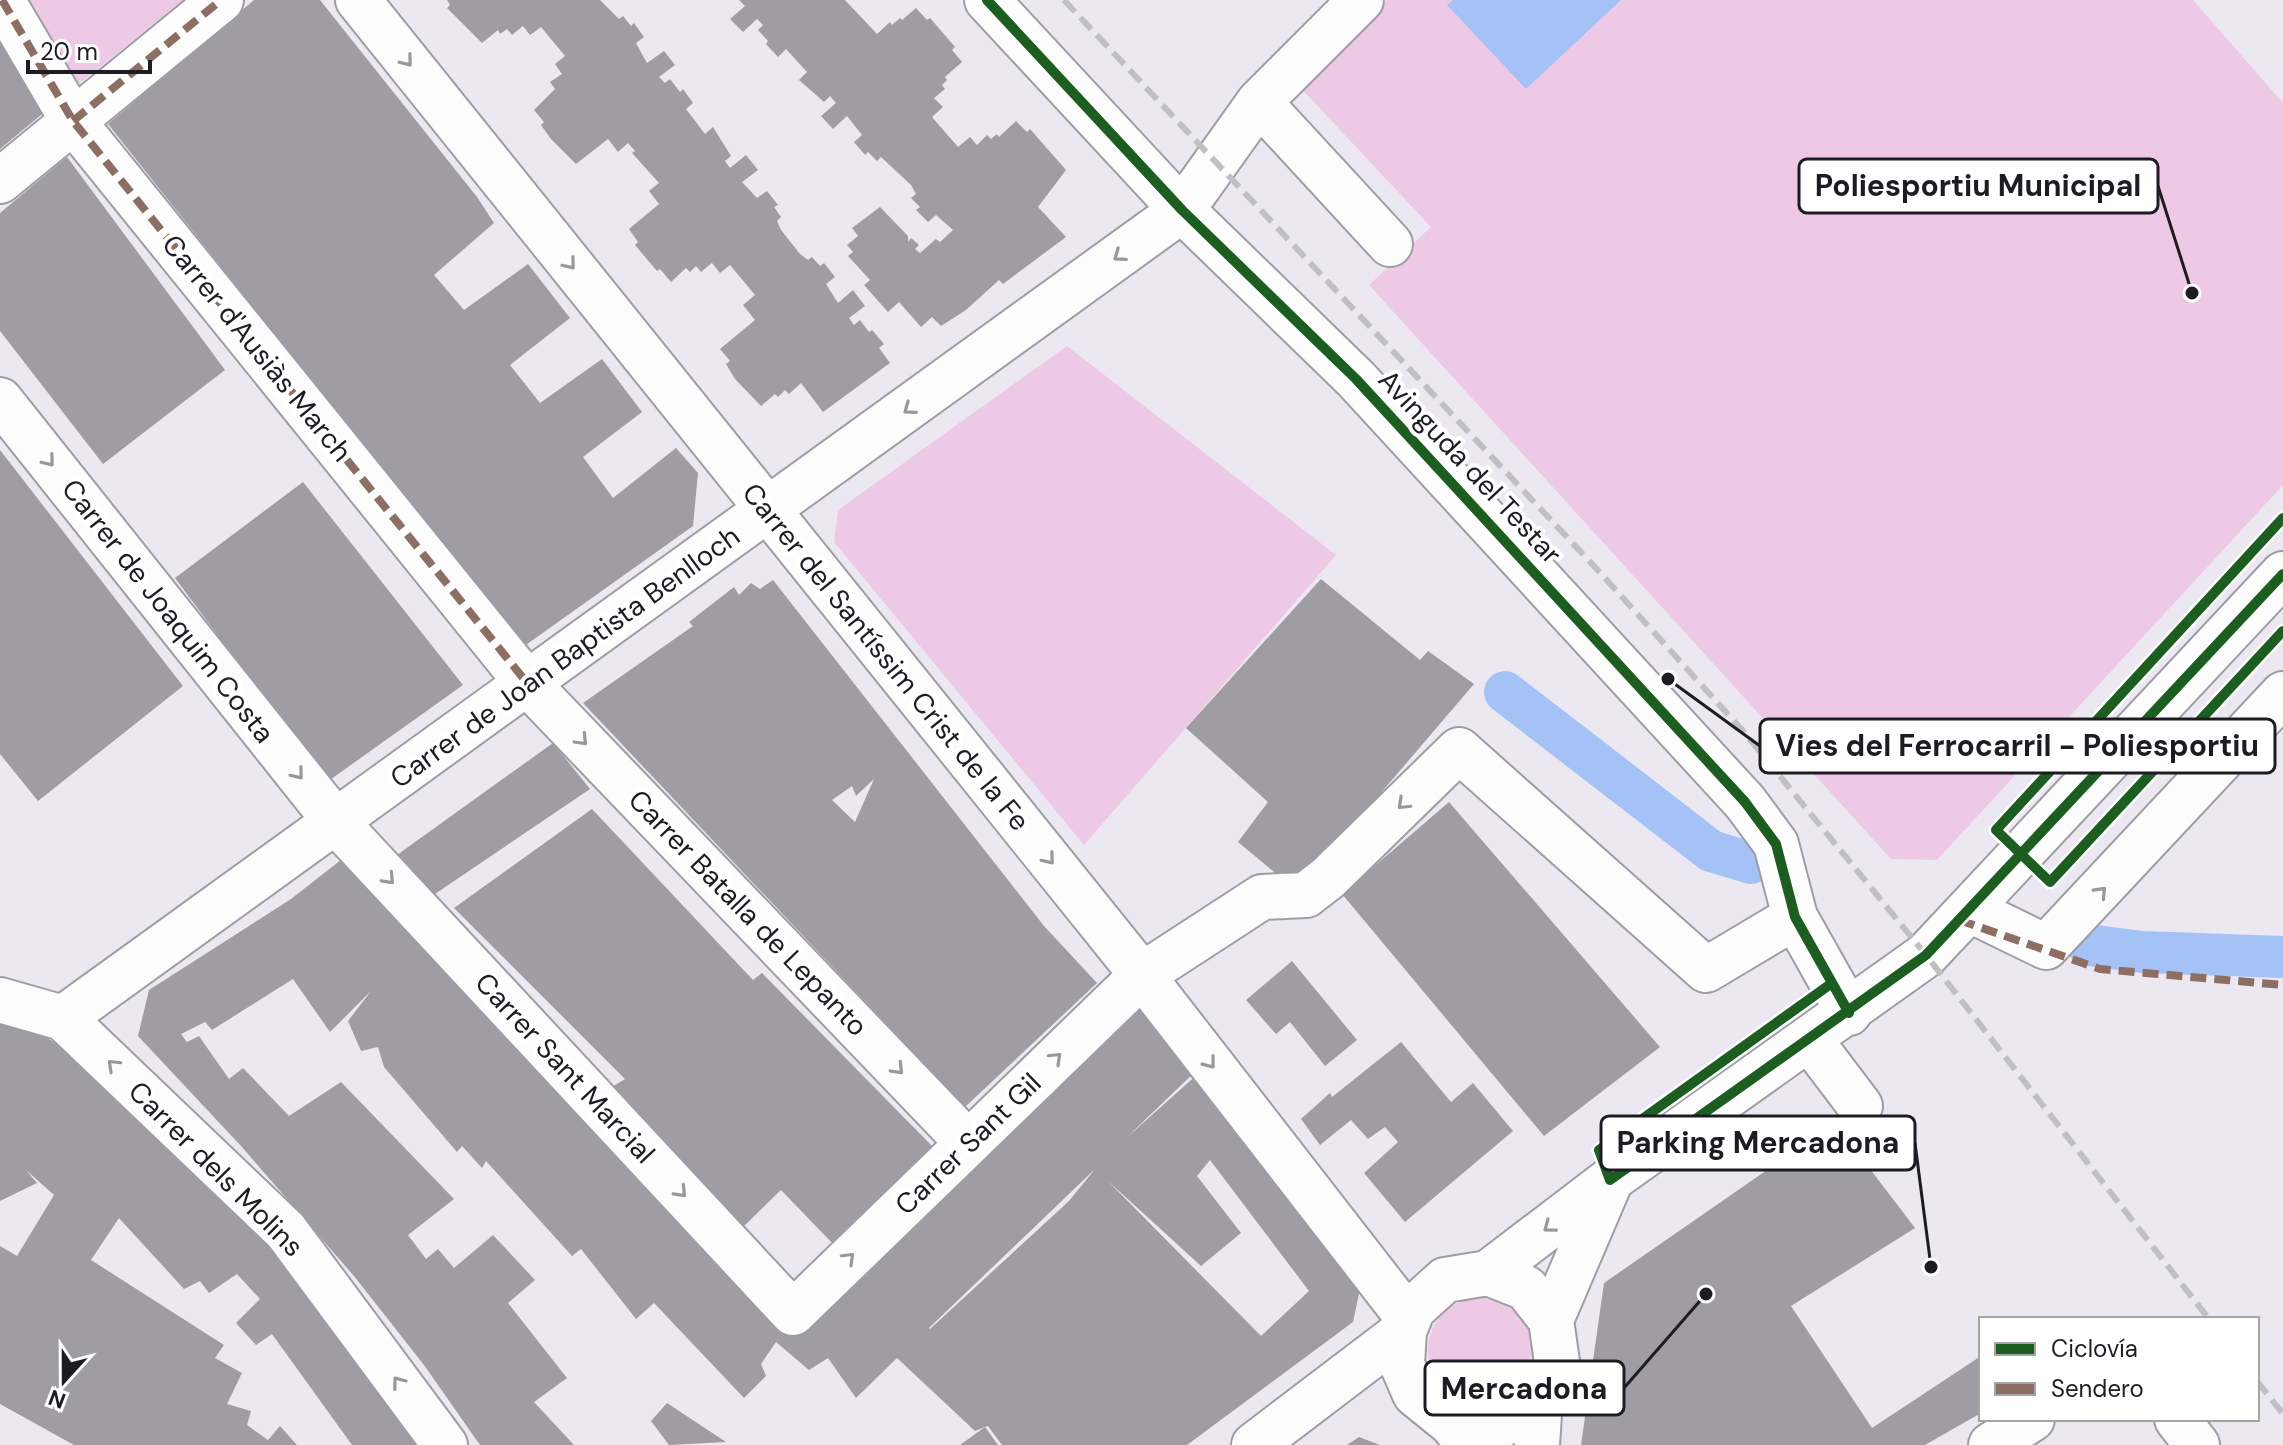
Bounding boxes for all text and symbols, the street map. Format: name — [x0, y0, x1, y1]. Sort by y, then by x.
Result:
scale bar — [28, 24, 150, 74]
text: 20 m — [40, 36, 98, 67]
one-way arrow — [398, 52, 412, 67]
callout: Poliesportiu Municipal — [1799, 159, 2158, 213]
text: Poliesportiu Municipal — [1815, 166, 2141, 205]
street label: Carrer d'Ausiàs March — [154, 227, 360, 469]
one-way arrow — [1113, 246, 1128, 261]
one-way arrow — [560, 255, 575, 269]
street label: Avinguda del Testar — [1370, 362, 1570, 572]
one-way arrow — [903, 399, 918, 414]
one-way arrow — [39, 452, 53, 467]
street label: Carrer de Joaquim Costa — [53, 472, 283, 750]
street label: Carrer del Santíssim Crist de la Fe — [734, 475, 1038, 839]
street label: Carrer de Joan Baptista Benlloch — [383, 518, 747, 796]
callout: Vies del Ferrocarril - Poliesportiu — [1760, 719, 2275, 773]
text: Vies del Ferrocarril - Poliesportiu — [1775, 726, 2259, 765]
one-way arrow — [573, 731, 588, 745]
one-way arrow — [288, 765, 302, 780]
street label: Carrer Batalla de Lepanto — [620, 782, 876, 1044]
one-way arrow — [1398, 795, 1412, 810]
one-way arrow — [1039, 850, 1054, 864]
one-way arrow — [380, 870, 394, 885]
one-way arrow — [2091, 886, 2105, 901]
street label: Carrer Sant Marcial — [467, 965, 663, 1171]
one-way arrow — [1047, 1053, 1061, 1067]
one-way arrow — [1200, 1054, 1215, 1068]
one-way arrow — [108, 1060, 122, 1075]
one-way arrow — [889, 1060, 903, 1075]
street label: Carrer Sant Gil — [887, 1065, 1049, 1223]
street label: Carrer dels Molins — [120, 1073, 312, 1265]
callout: Parking Mercadona — [1601, 1116, 1915, 1170]
text: Parking Mercadona — [1617, 1123, 1899, 1162]
one-way arrow — [672, 1183, 686, 1198]
one-way arrow — [1543, 1217, 1558, 1231]
one-way arrow — [840, 1253, 854, 1268]
legend — [1979, 1317, 2259, 1421]
text: Ciclovía — [2051, 1333, 2138, 1364]
north arrow — [24, 1341, 104, 1421]
callout: Mercadona — [1425, 1361, 1624, 1415]
text: Mercadona — [1441, 1369, 1607, 1408]
text: Sendero — [2051, 1373, 2144, 1404]
one-way arrow — [393, 1377, 408, 1391]
text: N — [44, 1383, 70, 1416]

